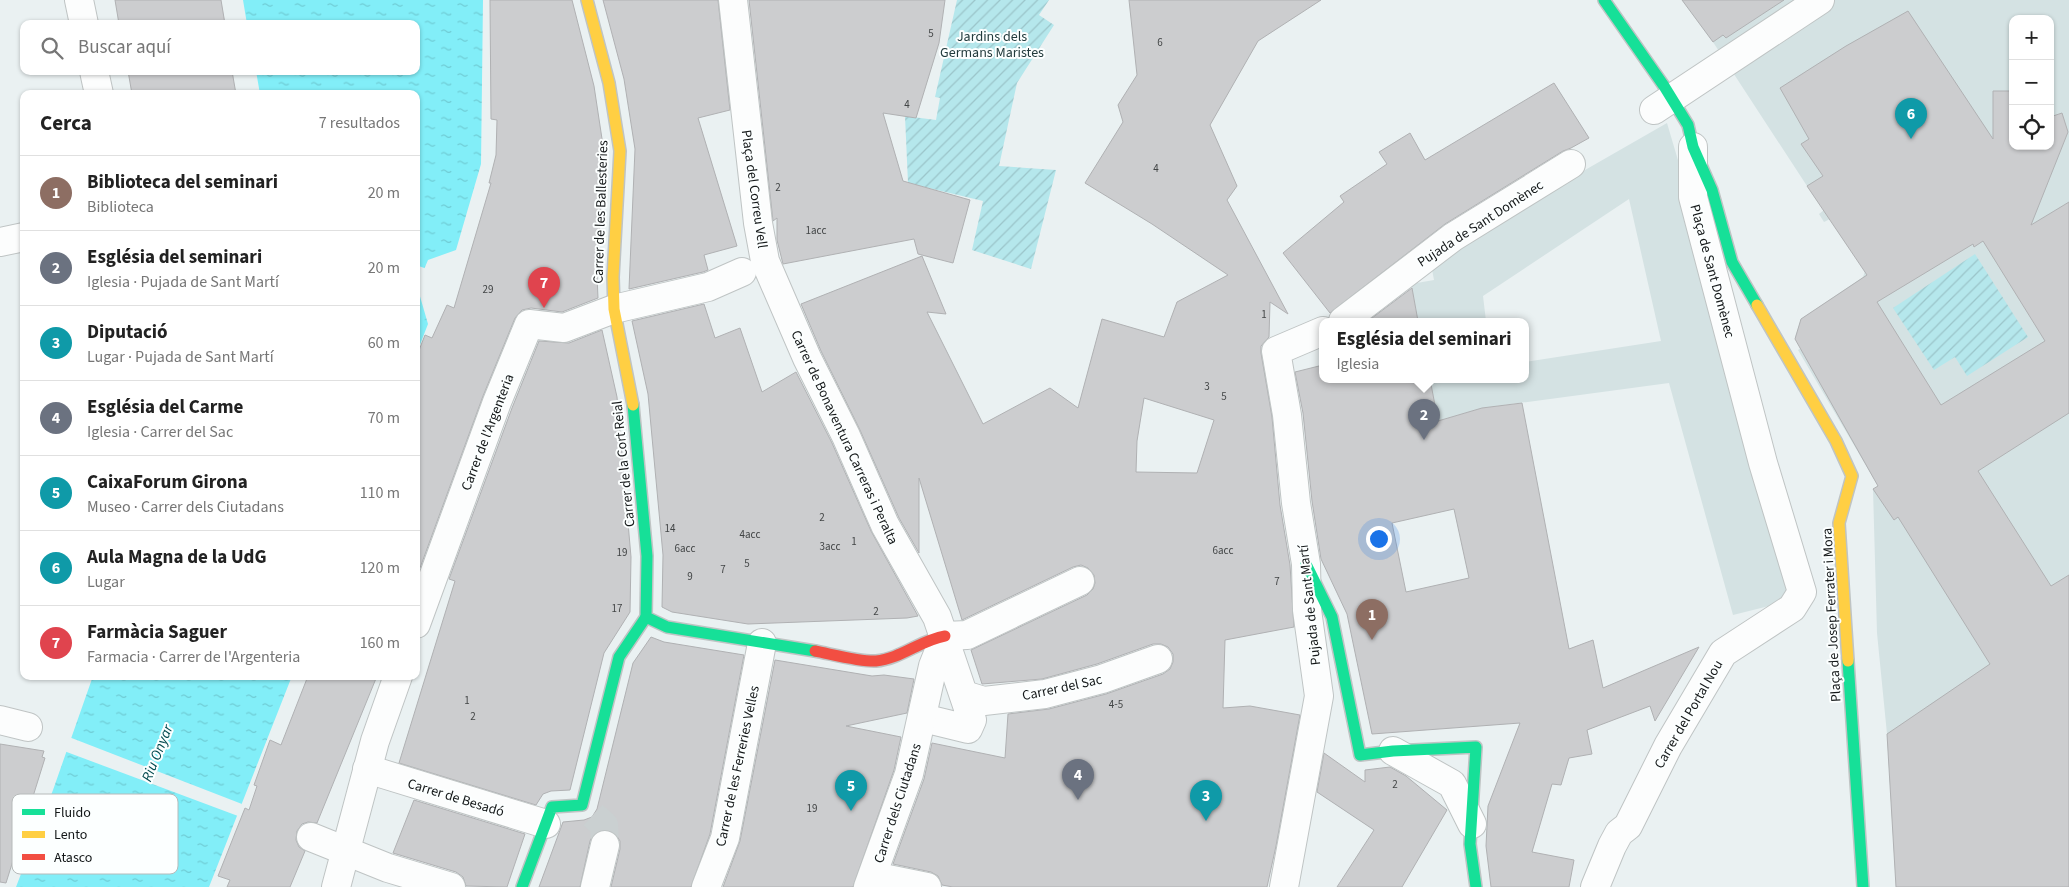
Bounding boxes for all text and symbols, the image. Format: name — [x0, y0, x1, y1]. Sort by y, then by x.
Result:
map controls — [2009, 15, 2054, 150]
button: + — [2009, 15, 2054, 60]
search box — [20, 20, 420, 75]
house number: 5 — [928, 26, 934, 41]
park label: Jardins dels Germans Maristes — [940, 27, 1044, 63]
icon: search — [38, 34, 66, 62]
text: Buscar aquí — [78, 34, 171, 61]
house number: 6 — [1157, 35, 1163, 50]
button: − — [2009, 60, 2054, 105]
house number: 4 — [904, 97, 910, 112]
pin: 6 — [1895, 98, 1927, 139]
button: locate — [2009, 105, 2054, 150]
text: Cerca — [40, 108, 92, 138]
text: 7 resultados — [319, 112, 400, 134]
street label: Plaça del Correu Vell — [736, 129, 772, 250]
street label: Carrer de les Ballesteries — [589, 140, 614, 284]
house number: 4 — [1153, 161, 1159, 176]
text: Biblioteca del seminari — [87, 169, 278, 196]
street label: Pujada de Sant Domènec — [1414, 175, 1548, 272]
house number: 2 — [775, 180, 781, 195]
text: 1 — [52, 182, 60, 204]
text: 20 m — [368, 182, 400, 204]
text: Biblioteca — [87, 196, 154, 218]
street label: Plaça de Sant Domènec — [1685, 202, 1740, 341]
house number: 1acc — [806, 223, 826, 238]
text: Església del seminari — [87, 244, 262, 271]
text: 2 — [52, 257, 60, 279]
text: 20 m — [368, 257, 400, 279]
pin: 7 — [528, 267, 560, 308]
text: Iglesia · Pujada de Sant Martí — [87, 271, 279, 293]
house number: 29 — [483, 282, 493, 297]
house number: 1 — [1261, 307, 1267, 322]
popup — [1319, 318, 1529, 383]
text: Diputació — [87, 319, 168, 346]
text: Església del seminari — [1336, 326, 1512, 353]
street label: Carrer de Bonaventura Carreras i Peralta — [786, 327, 903, 548]
text: 3 — [52, 332, 60, 354]
text: 60 m — [368, 332, 400, 354]
text: Lugar · Pujada de Sant Martí — [87, 346, 274, 368]
text: Iglesia — [1336, 353, 1379, 375]
street label: Carrer de l'Argenteria — [456, 371, 519, 494]
house number: 3 — [1204, 379, 1210, 394]
house number: 5 — [1221, 389, 1227, 404]
text: Església del Carme — [87, 394, 243, 421]
street label: Carrer de la Cort Reial — [607, 399, 641, 528]
pin: 2 — [1408, 399, 1440, 440]
text: 4 — [52, 407, 60, 429]
text: 70 m — [368, 407, 400, 429]
text: Iglesia · Carrer del Sac — [87, 421, 233, 443]
text: CaixaForum Girona — [87, 469, 248, 496]
text: 5 — [52, 482, 60, 504]
text: 110 m — [360, 482, 400, 504]
text: Museo · Carrer dels Ciutadans — [87, 496, 284, 518]
house number: 2 — [819, 510, 825, 525]
house number: 14 — [665, 521, 676, 536]
your location — [1366, 526, 1392, 552]
house number: 4acc — [740, 527, 760, 542]
street label: Plaça de Josep Ferrater i Mora — [1817, 527, 1847, 703]
house number: 1 — [851, 534, 857, 549]
house number: 3acc — [820, 539, 840, 554]
house number: 6acc — [675, 541, 695, 556]
house number: 6acc — [1213, 543, 1233, 558]
street label: Pujada de Sant Martí — [1294, 543, 1326, 666]
text: Aula Magna de la UdG — [87, 544, 267, 571]
house number: 19 — [617, 545, 627, 560]
house number: 5 — [744, 556, 750, 571]
text: 6 — [52, 557, 60, 579]
text: 120 m — [360, 557, 400, 579]
house number: 7 — [720, 562, 726, 577]
house number: 9 — [687, 569, 693, 584]
text: Lugar — [87, 571, 125, 593]
house number: 7 — [1274, 574, 1280, 589]
pin: 1 — [1356, 599, 1388, 640]
house number: 17 — [612, 601, 622, 616]
house number: 2 — [873, 604, 879, 619]
text: Farmàcia Saguer — [87, 619, 227, 646]
text: 7 — [52, 632, 60, 654]
text: 160 m — [360, 632, 400, 654]
text: Farmacia · Carrer de l'Argenteria — [87, 646, 300, 668]
street label: Carrer del Portal Nou — [1650, 656, 1728, 773]
street label: Carrer del Sac — [1020, 670, 1105, 706]
street label: Carrer de les Ferreries Velles — [711, 684, 765, 848]
house number: 1 — [464, 693, 470, 708]
house number: 4-5 — [1109, 697, 1123, 712]
house number: 2 — [470, 709, 476, 724]
water label: Riu Onyar — [137, 721, 179, 785]
street label: Carrer dels Ciutadans — [869, 741, 927, 866]
pin: 4 — [1062, 759, 1094, 800]
pin: 5 — [835, 770, 867, 811]
street label: Carrer de Besadó — [405, 774, 507, 822]
house number: 2 — [1392, 777, 1398, 792]
pin: 3 — [1190, 780, 1222, 821]
legend — [12, 794, 178, 874]
house number: 19 — [807, 801, 817, 816]
text: Fluido — [54, 803, 91, 823]
text: Lento — [54, 825, 87, 845]
text: Atasco — [54, 848, 92, 868]

